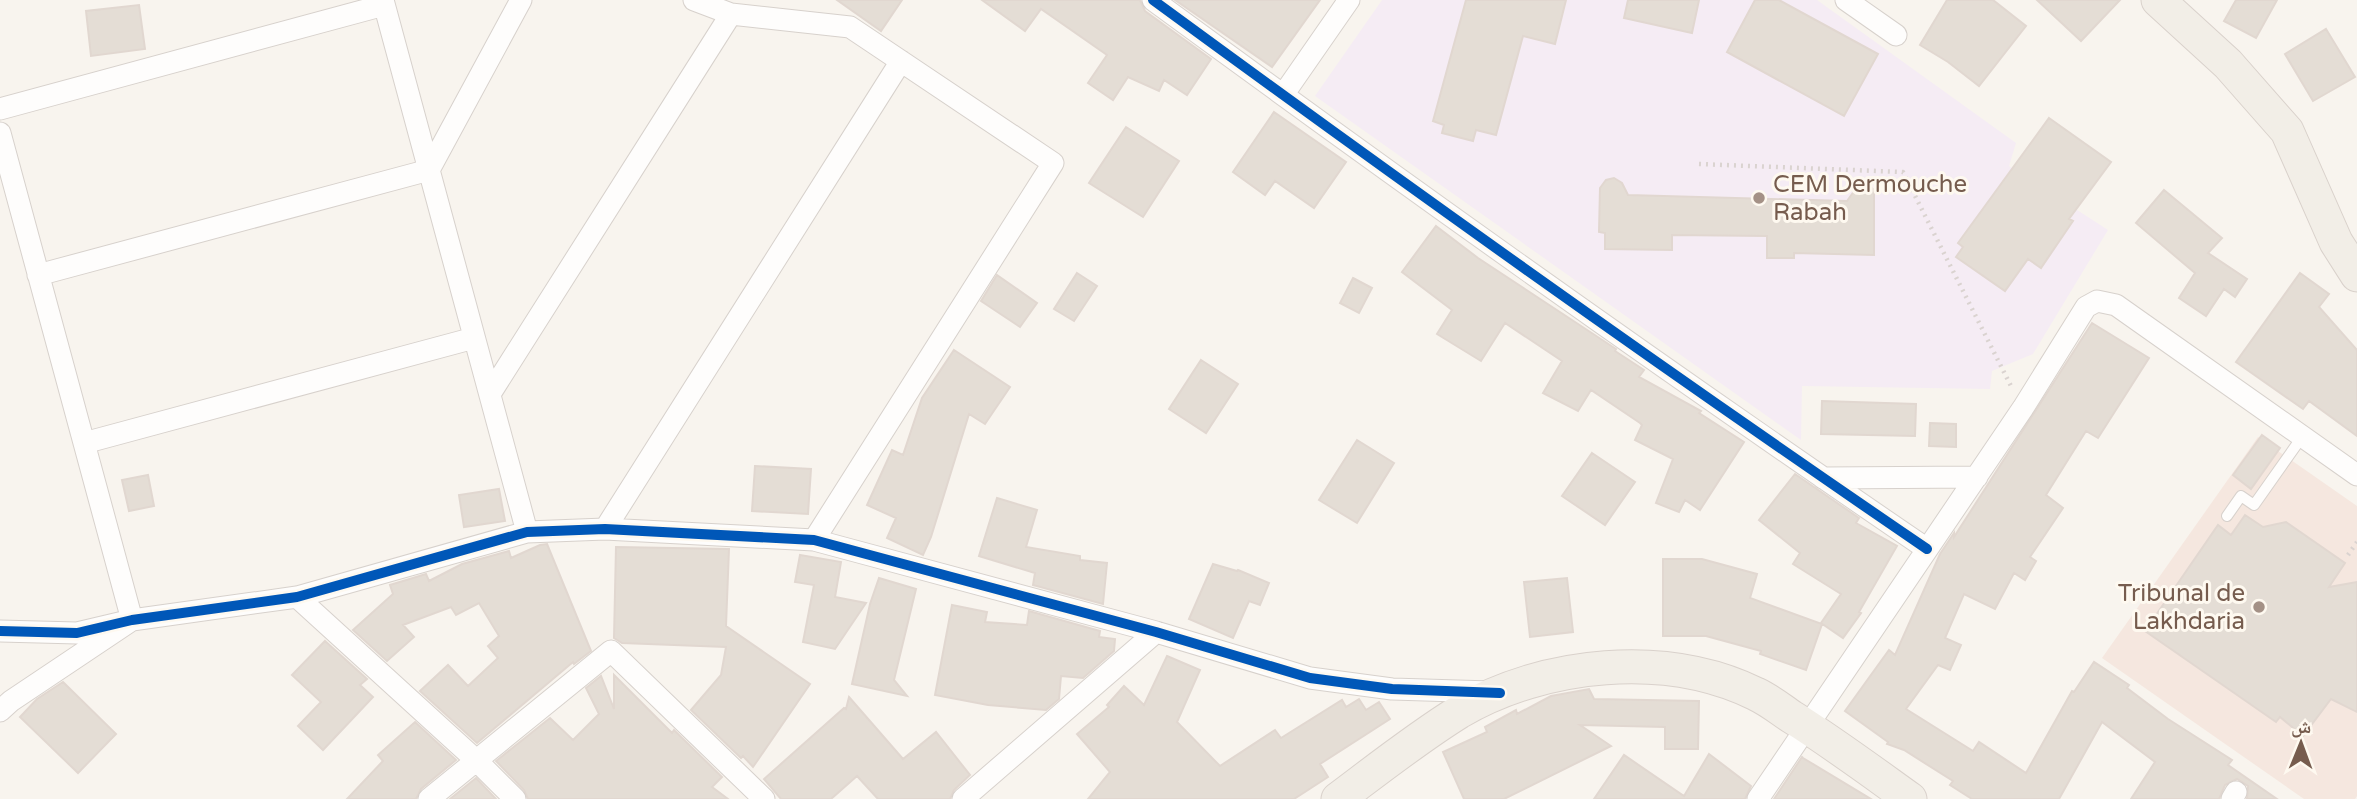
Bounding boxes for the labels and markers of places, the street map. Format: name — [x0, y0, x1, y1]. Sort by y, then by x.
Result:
place label: CEM Dermouche Rabah — [1773, 170, 1967, 227]
marker: CEM Dermouche Rabah — [1751, 190, 1767, 206]
place label: Tribunal de Lakhdaria — [2118, 579, 2245, 636]
marker: Tribunal de Lakhdaria — [2251, 599, 2267, 615]

